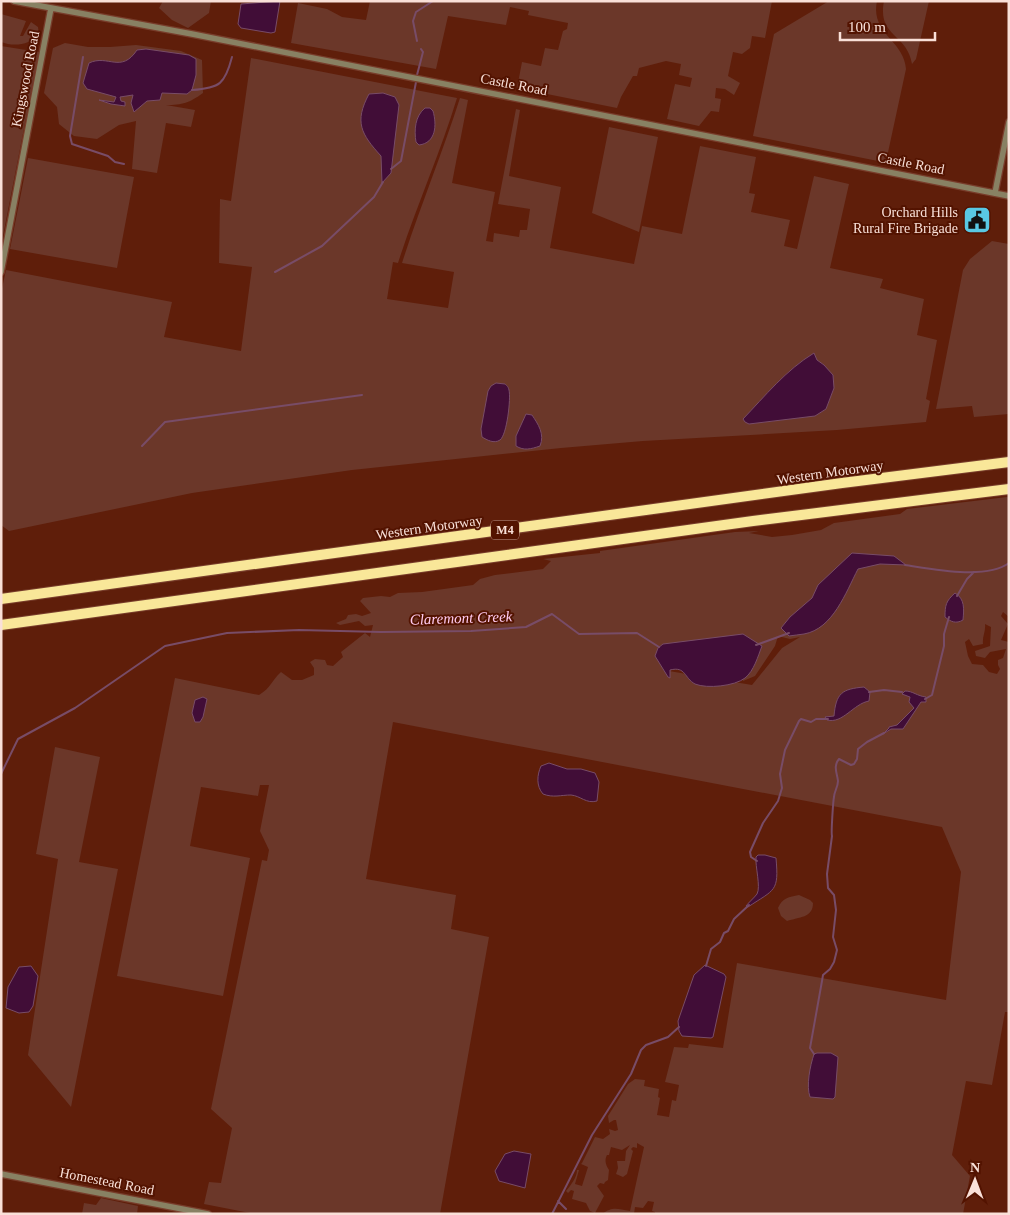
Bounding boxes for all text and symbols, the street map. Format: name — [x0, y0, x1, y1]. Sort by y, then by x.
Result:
scale bar — [840, 10, 935, 42]
text: 100 m — [848, 19, 886, 35]
street label: Kingswood Road — [9, 30, 42, 128]
street label: Castle Road — [479, 71, 549, 98]
street label: Castle Road — [876, 150, 946, 177]
place label: Orchard Hills Rural Fire Brigade — [853, 205, 958, 236]
public building icon: Orchard Hills Rural Fire Brigade — [962, 205, 992, 235]
street label: Western Motorway — [776, 458, 884, 487]
street label: Western Motorway — [375, 513, 483, 542]
road number: M4 — [491, 520, 519, 540]
water label: Claremont Creek — [409, 608, 513, 628]
north arrow — [950, 1155, 1000, 1205]
text: N — [970, 1160, 980, 1175]
street label: Homestead Road — [58, 1165, 155, 1198]

